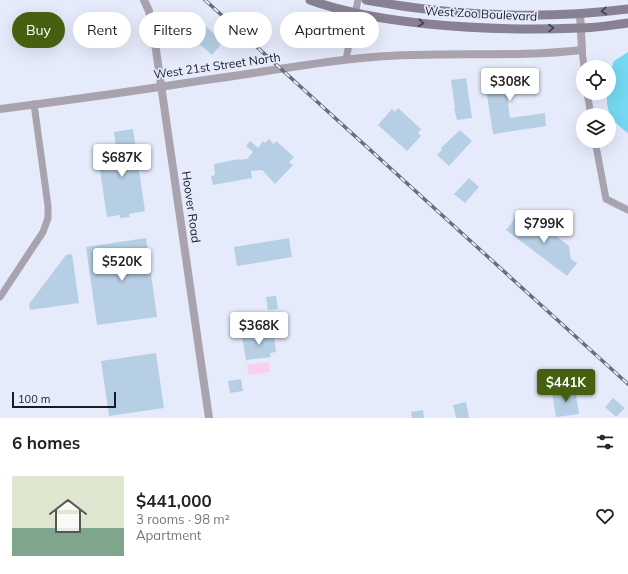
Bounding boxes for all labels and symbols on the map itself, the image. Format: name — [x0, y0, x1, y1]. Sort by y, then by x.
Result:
street label: West Zoo Boulevard — [425, 3, 538, 24]
one-way arrow — [601, 7, 607, 16]
one-way arrow — [418, 18, 424, 27]
one-way arrow — [548, 24, 554, 33]
street label: West 21st Street North — [152, 49, 281, 82]
pin: $308K — [482, 68, 538, 102]
pin: $687K — [94, 144, 150, 178]
street label: Hoover Road — [179, 170, 204, 244]
pin: $799K — [516, 210, 572, 244]
pin: $520K — [94, 248, 150, 282]
pin: $368K — [231, 312, 287, 346]
pin: $441K — [538, 369, 594, 403]
scale bar — [12, 390, 116, 409]

